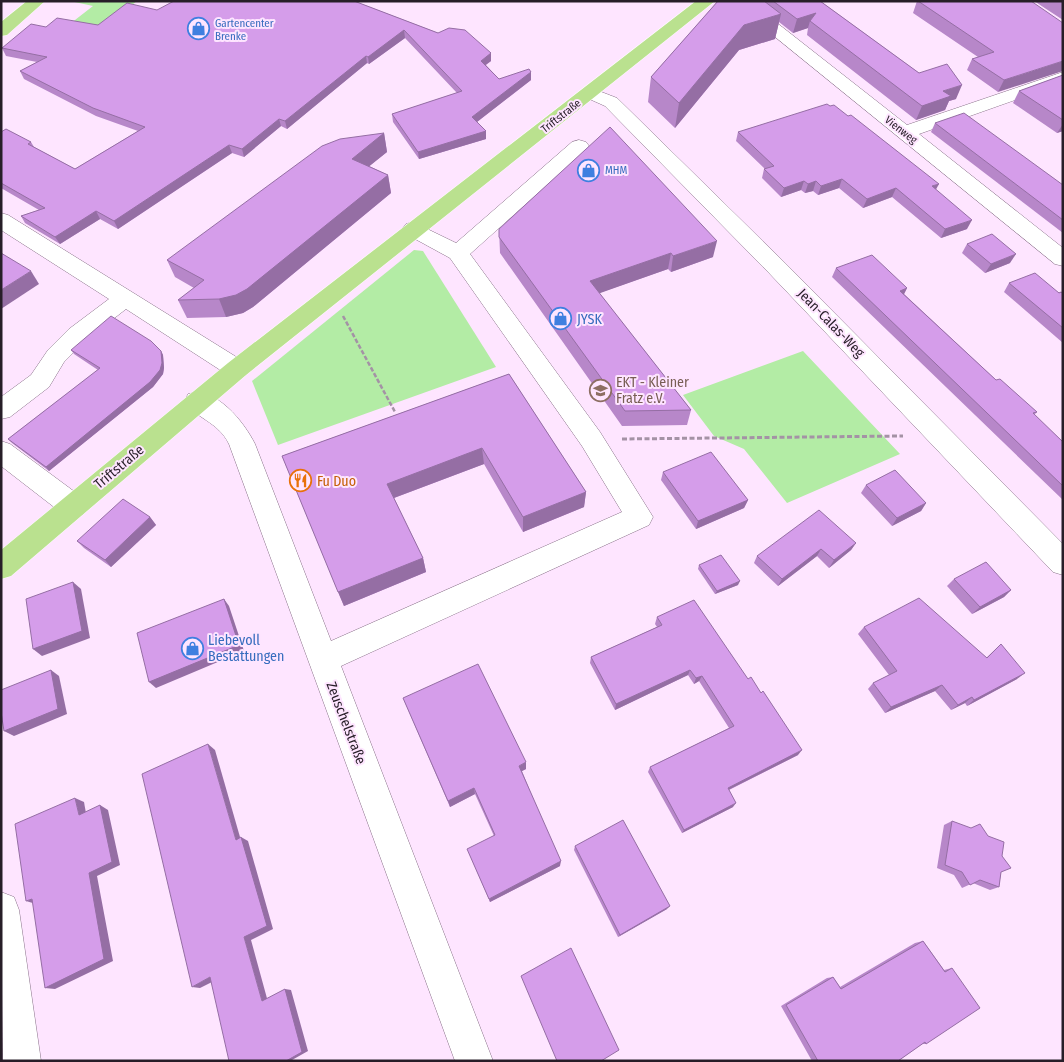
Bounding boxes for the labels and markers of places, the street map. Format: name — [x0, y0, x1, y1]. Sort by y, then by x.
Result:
shop icon: Gartencenter Brenke — [187, 17, 211, 41]
place label: Gartencenter Brenke — [215, 17, 274, 43]
shop icon: MHM — [577, 158, 601, 182]
place label: MHM — [605, 164, 627, 177]
shop icon: JYSK — [549, 307, 573, 331]
place label: JYSK — [577, 311, 602, 328]
place label: EKT - Kleiner Fratz e.V. — [616, 374, 689, 407]
school or university icon: EKT - Kleiner Fratz e.V. — [588, 378, 612, 402]
restaurant icon: Fu Duo — [289, 469, 313, 493]
place label: Fu Duo — [317, 473, 356, 490]
place label: Liebevoll Bestattungen — [208, 632, 284, 665]
shop icon: Liebevoll Bestattungen — [180, 636, 204, 660]

